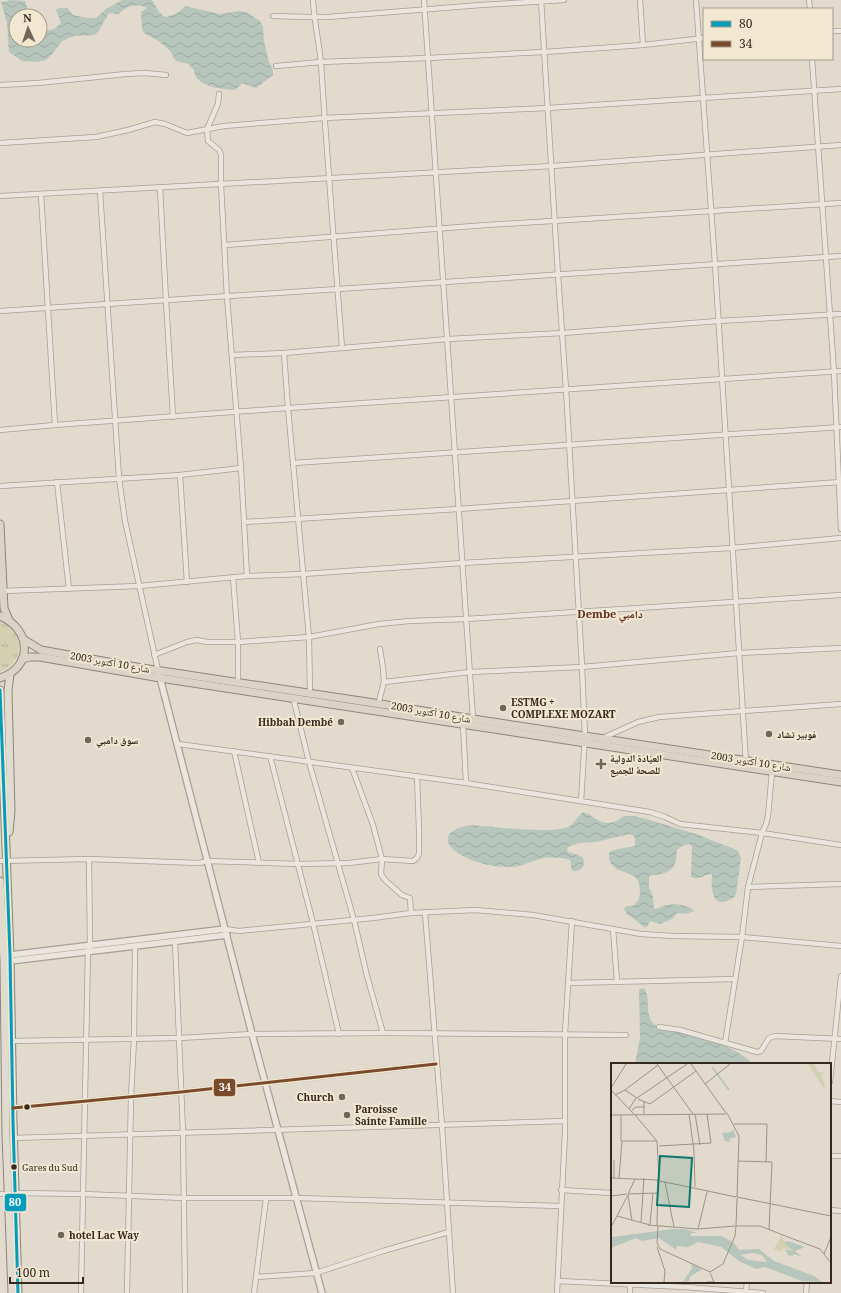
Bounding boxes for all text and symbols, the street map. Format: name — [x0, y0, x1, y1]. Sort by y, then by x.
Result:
north arrow — [8, 8, 48, 48]
legend — [703, 8, 833, 60]
text: N — [23, 10, 33, 29]
text: 80 — [739, 15, 753, 36]
text: 34 — [739, 35, 753, 56]
district label: Dembe دامبي — [577, 606, 643, 625]
street label: شارع 10 أكتوبر 2003 — [68, 648, 151, 679]
place label: ESTMG + COMPLEXE MOZART — [511, 695, 616, 724]
street label: شارع 10 أكتوبر 2003 — [389, 698, 472, 729]
marker: ESTMG + COMPLEXE MOZART — [498, 703, 508, 713]
place label: Hibbah Dembé — [258, 715, 333, 732]
marker: Hibbah Dembé — [336, 717, 346, 727]
place label: فوبير تشاد — [777, 727, 816, 744]
marker: فوبير تشاد — [764, 729, 774, 739]
place label: سوق دامبي — [96, 733, 138, 750]
marker: سوق دامبي — [83, 735, 93, 745]
street label: شارع 10 أكتوبر 2003 — [710, 748, 792, 777]
place label: العيادة الدولية للصحة للجميع — [610, 751, 662, 780]
marker: العيادة الدولية للصحة للجميع — [595, 758, 607, 770]
inset map — [611, 1063, 831, 1283]
line badge: 34 — [213, 1078, 236, 1097]
text: 34 — [219, 1079, 231, 1098]
place label: Church — [297, 1090, 334, 1107]
marker: Church — [337, 1092, 347, 1102]
unlabelled marker — [22, 1102, 32, 1112]
place label: Paroisse Sainte Famille — [355, 1102, 427, 1131]
marker: Paroisse Sainte Famille — [342, 1110, 352, 1120]
place label: Gares du Sud — [22, 1161, 78, 1177]
marker: Gares du Sud — [9, 1162, 19, 1172]
line badge: 80 — [4, 1193, 27, 1212]
text: 80 — [9, 1194, 21, 1213]
place label: hotel Lac Way — [69, 1228, 139, 1245]
marker: hotel Lac Way — [56, 1230, 66, 1240]
scale bar — [10, 1259, 83, 1285]
text: 100 m — [16, 1264, 50, 1285]

